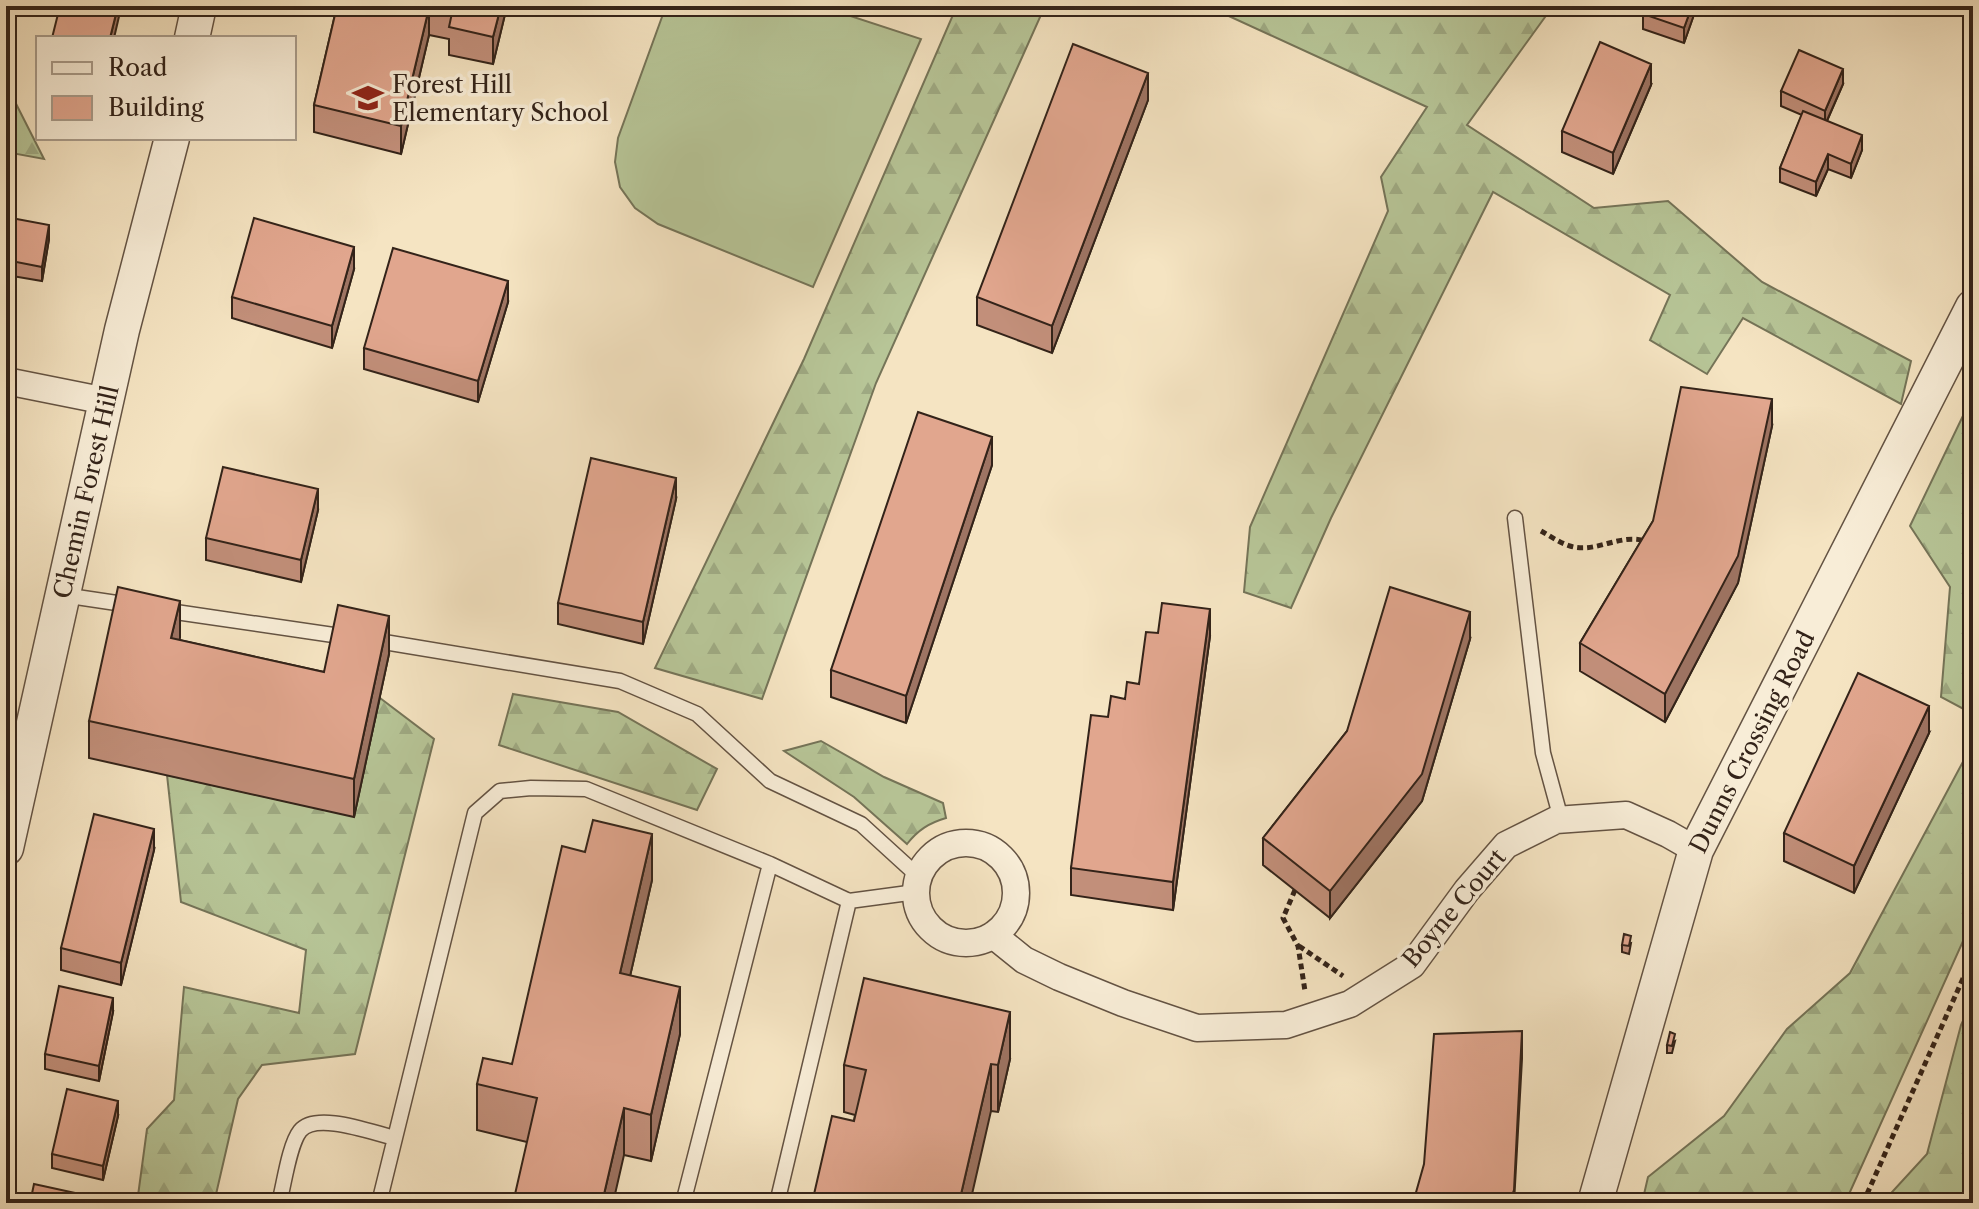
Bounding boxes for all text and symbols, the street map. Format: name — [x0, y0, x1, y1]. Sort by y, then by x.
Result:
legend — [36, 36, 296, 140]
text: Road — [108, 53, 168, 82]
place label: Forest Hill Elementary School — [392, 70, 609, 127]
school or university icon: Forest Hill Elementary School — [351, 81, 385, 115]
text: Building — [108, 93, 204, 122]
street label: Chemin Forest Hill — [47, 383, 125, 601]
street label: Dunns Crossing Road — [1683, 626, 1821, 858]
street label: Boyne Court — [1396, 843, 1512, 973]

